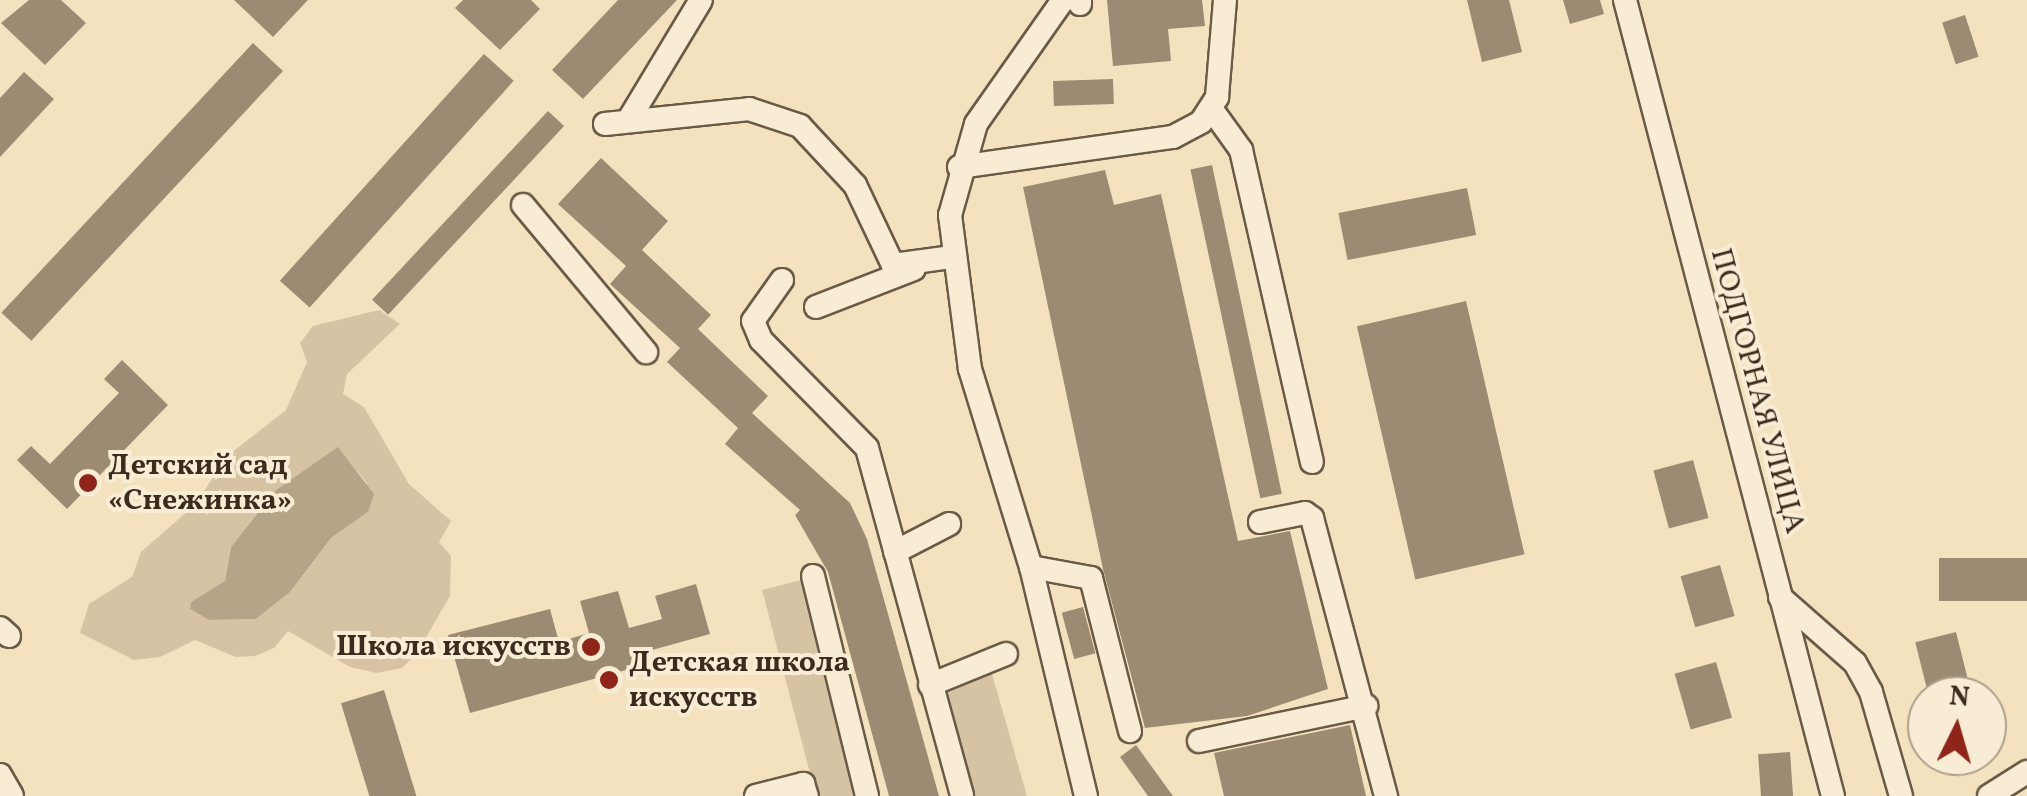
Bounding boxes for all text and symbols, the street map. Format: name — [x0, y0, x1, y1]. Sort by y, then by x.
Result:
street label: ПОДГОРНАЯ УЛИЦА — [1702, 244, 1812, 538]
place label: Детский сад «Снежинка» — [108, 448, 292, 518]
marker: Детский сад «Снежинка» — [77, 472, 99, 494]
place label: Школа искусств — [336, 629, 571, 665]
marker: Школа искусств — [580, 636, 602, 658]
place label: Детская школа искусств — [629, 645, 850, 716]
marker: Детская школа искусств — [598, 669, 620, 691]
north arrow — [1907, 676, 2007, 776]
text: N — [1948, 677, 1971, 718]

